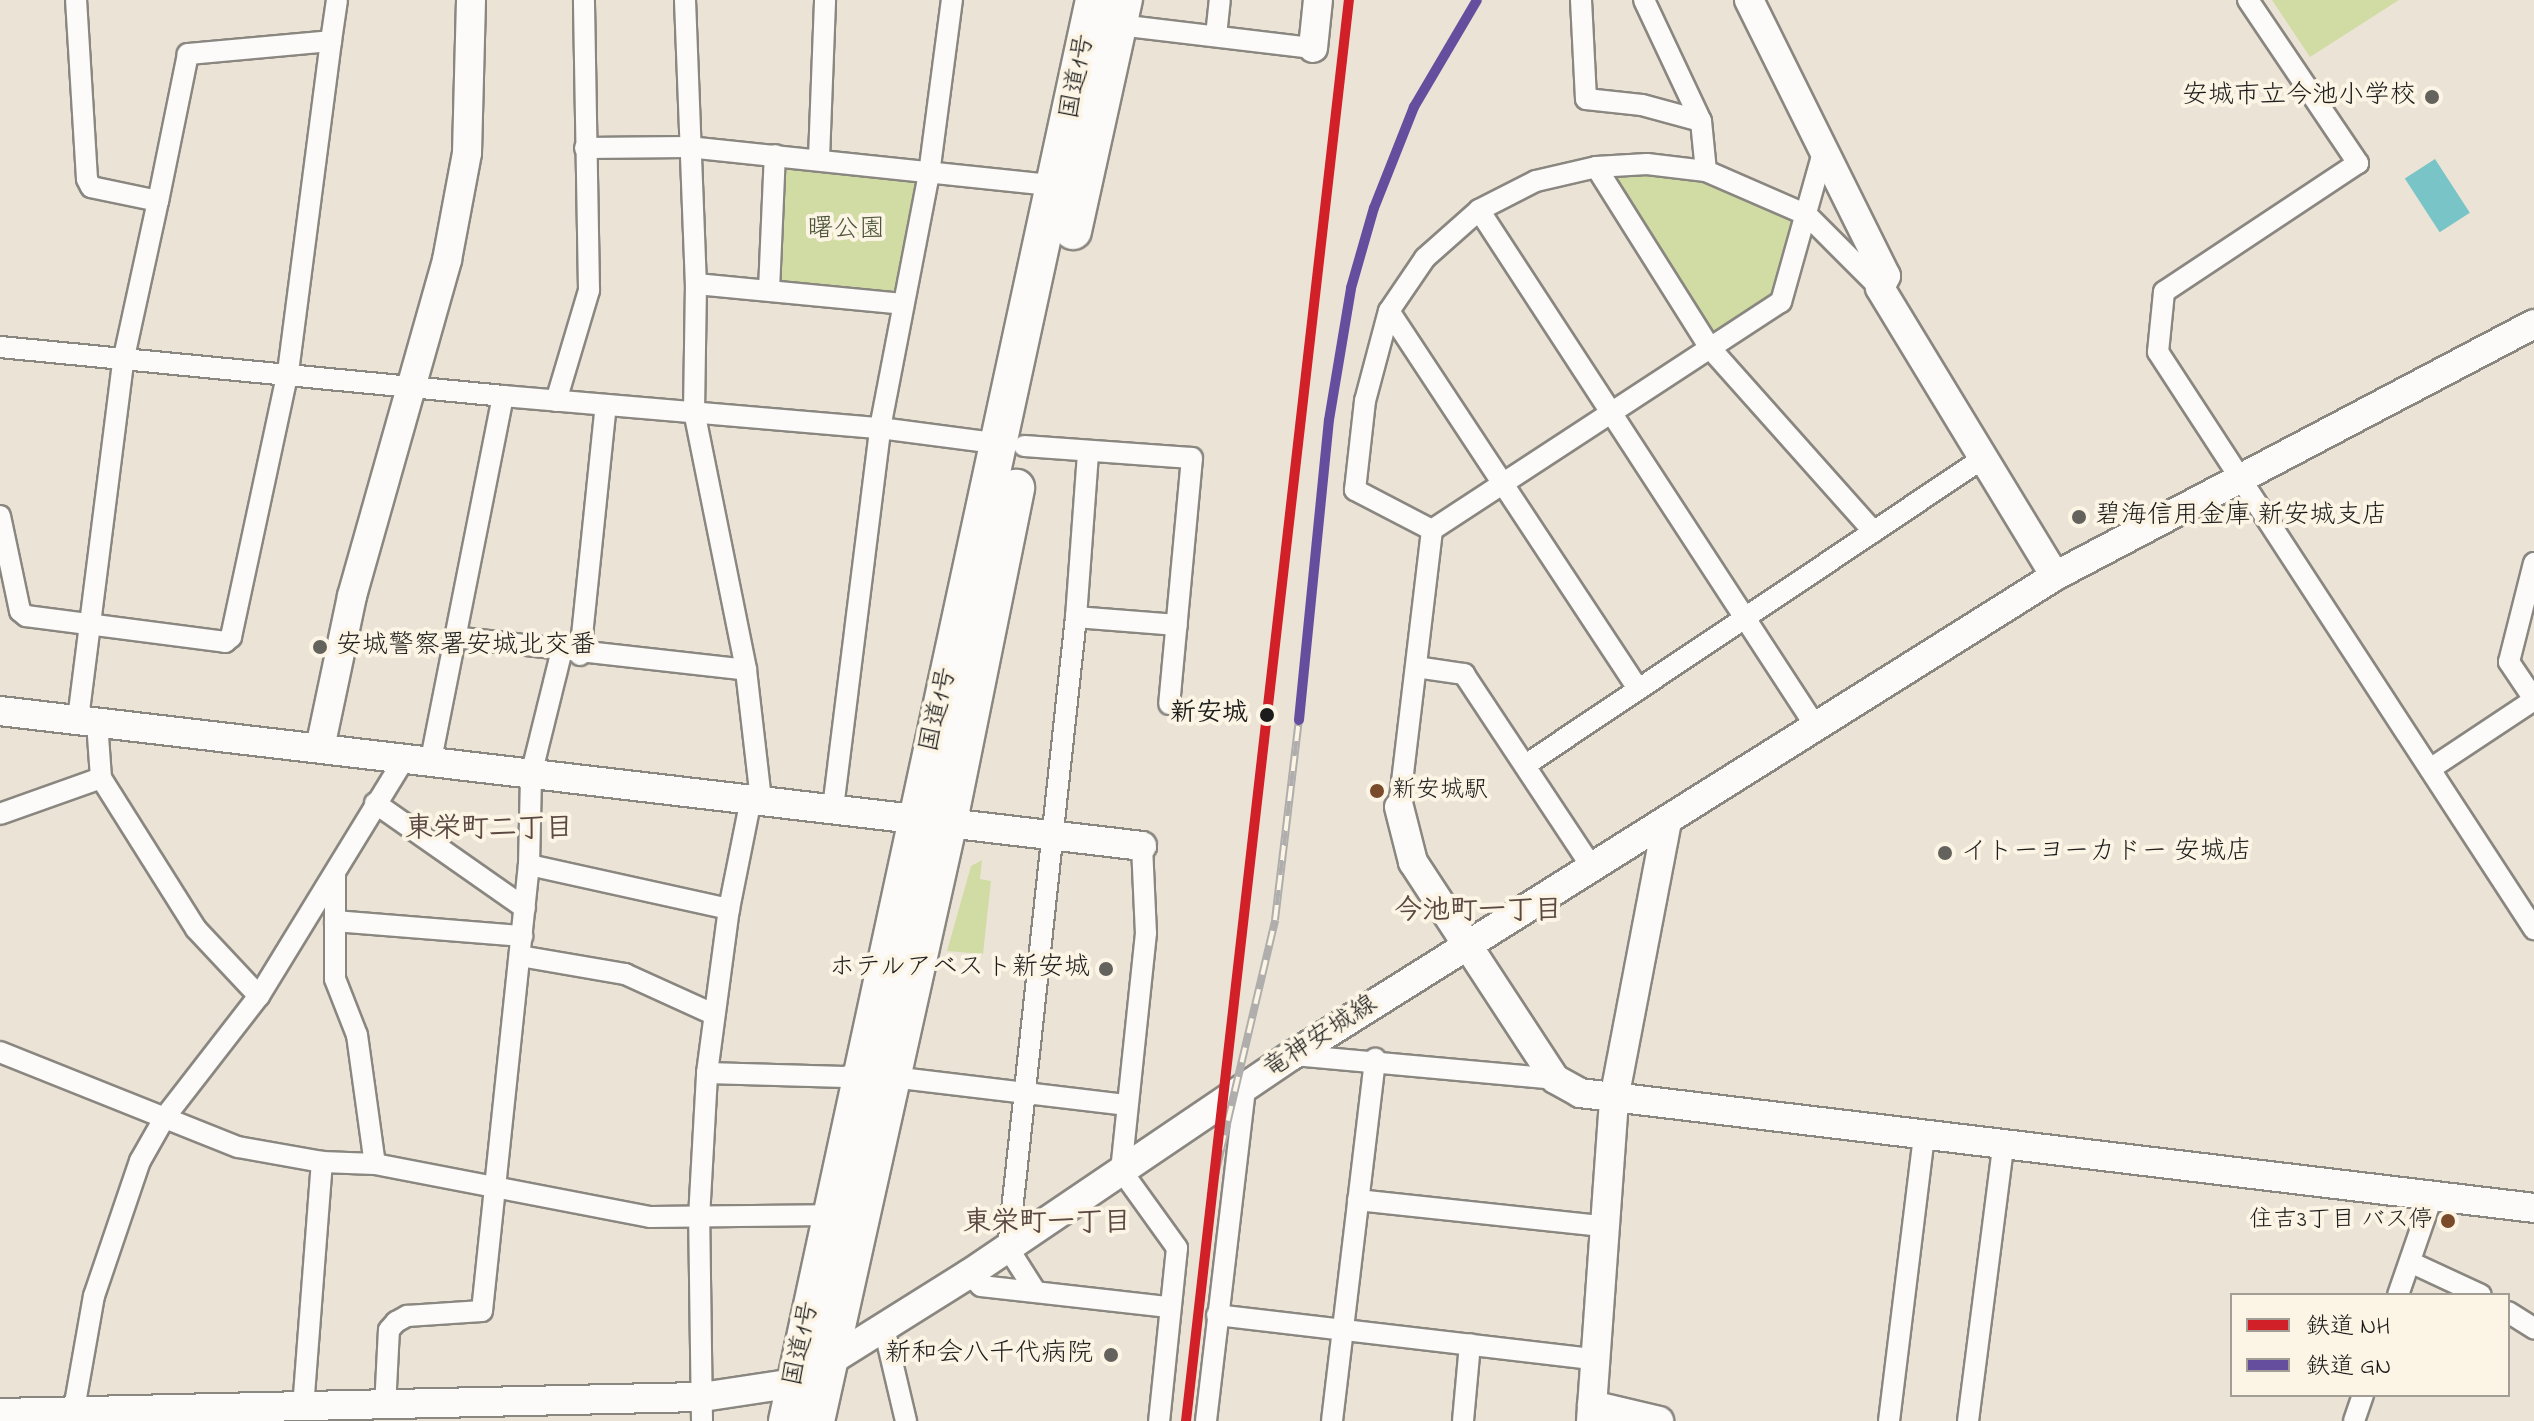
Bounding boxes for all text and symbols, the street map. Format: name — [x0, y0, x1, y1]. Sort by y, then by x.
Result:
street label: 国道1号 — [1055, 32, 1103, 122]
place label: 安城市立今池小学校 — [2182, 81, 2416, 113]
marker: 安城市立今池小学校 — [2423, 88, 2441, 106]
park label: 曙公園 — [807, 215, 885, 247]
place label: 碧海信用金庫 新安城支店 — [2095, 501, 2387, 533]
marker: 碧海信用金庫 新安城支店 — [2070, 508, 2088, 526]
place label: 安城警察署安城北交番 — [336, 631, 596, 663]
marker: 安城警察署安城北交番 — [311, 638, 329, 656]
street label: 国道1号 — [915, 664, 965, 756]
place label: 新安城 — [1170, 699, 1248, 731]
marker: 新安城 — [1255, 703, 1279, 727]
place label: 新安城駅 — [1392, 777, 1488, 805]
marker: 新安城駅 — [1369, 783, 1385, 799]
district label: 東栄町二丁目 — [405, 813, 573, 847]
place label: イトーヨーカドー 安城店 — [1961, 837, 2252, 869]
marker: イトーヨーカドー 安城店 — [1936, 844, 1954, 862]
district label: 今池町一丁目 — [1394, 895, 1562, 929]
place label: ホテルアベスト新安城 — [830, 953, 1090, 985]
marker: ホテルアベスト新安城 — [1097, 960, 1115, 978]
street label: 竜神安城線 — [1258, 990, 1384, 1086]
district label: 東栄町一丁目 — [963, 1207, 1131, 1241]
place label: 住吉3丁目 バス停 — [2249, 1207, 2433, 1235]
marker: 住吉3丁目 バス停 — [2440, 1213, 2456, 1229]
legend — [2230, 1293, 2510, 1397]
street label: 国道1号 — [779, 1299, 827, 1389]
text: 鉄道 NH — [2306, 1310, 2390, 1345]
place label: 新和会八千代病院 — [885, 1339, 1093, 1371]
marker: 新和会八千代病院 — [1100, 1344, 1122, 1366]
text: 鉄道 GN — [2306, 1350, 2391, 1385]

